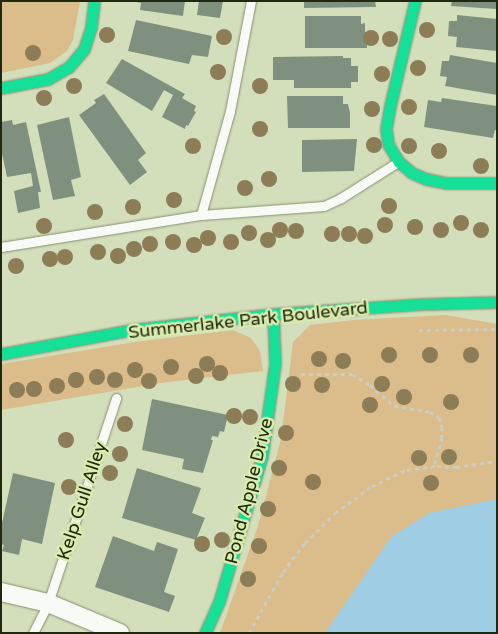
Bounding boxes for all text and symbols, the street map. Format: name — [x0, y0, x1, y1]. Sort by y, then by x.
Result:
street label: Summerlake Park Boulevard — [127, 297, 369, 343]
street label: Pond Apple Drive — [220, 416, 278, 566]
street label: Kelp Gull Alley — [53, 439, 111, 563]

